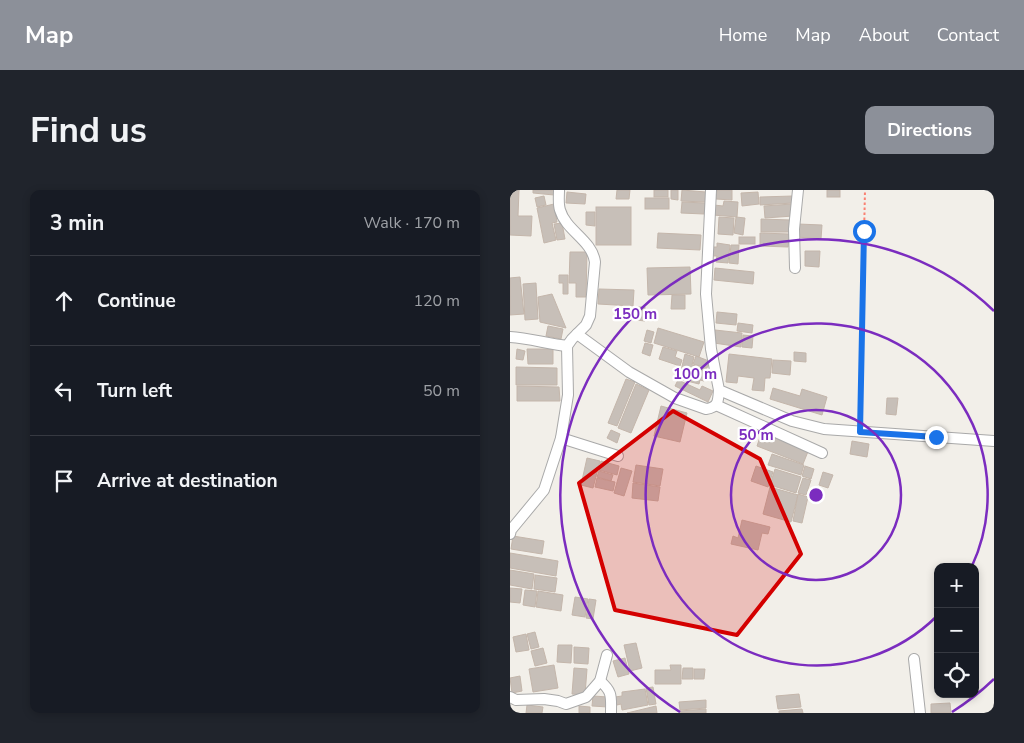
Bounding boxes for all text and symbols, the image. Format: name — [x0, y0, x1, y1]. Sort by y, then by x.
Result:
text: Map — [25, 19, 73, 51]
text: Home — [719, 23, 767, 47]
text: Map — [795, 23, 831, 47]
text: About — [859, 23, 909, 47]
text: Contact — [937, 23, 999, 47]
button: Directions — [865, 106, 994, 154]
text: Find us — [30, 107, 147, 154]
text: 3 min — [50, 209, 104, 237]
text: Walk · 170 m — [364, 212, 460, 234]
route start — [853, 220, 876, 243]
icon: ahead — [50, 287, 78, 315]
text: Continue — [97, 288, 176, 314]
text: 120 m — [413, 290, 460, 312]
text: 150 m — [613, 304, 657, 324]
text: 100 m — [673, 364, 717, 384]
icon: left — [50, 377, 78, 405]
text: Turn left — [97, 378, 172, 404]
text: 50 m — [423, 380, 460, 402]
text: 50 m — [738, 425, 774, 445]
route end — [925, 426, 948, 449]
icon: arrive — [50, 467, 78, 495]
text: Arrive at destination — [97, 468, 278, 494]
centre of rings — [807, 486, 825, 504]
map controls — [934, 563, 979, 698]
button: + — [934, 563, 979, 608]
button: − — [934, 608, 979, 653]
button: locate — [934, 653, 979, 698]

